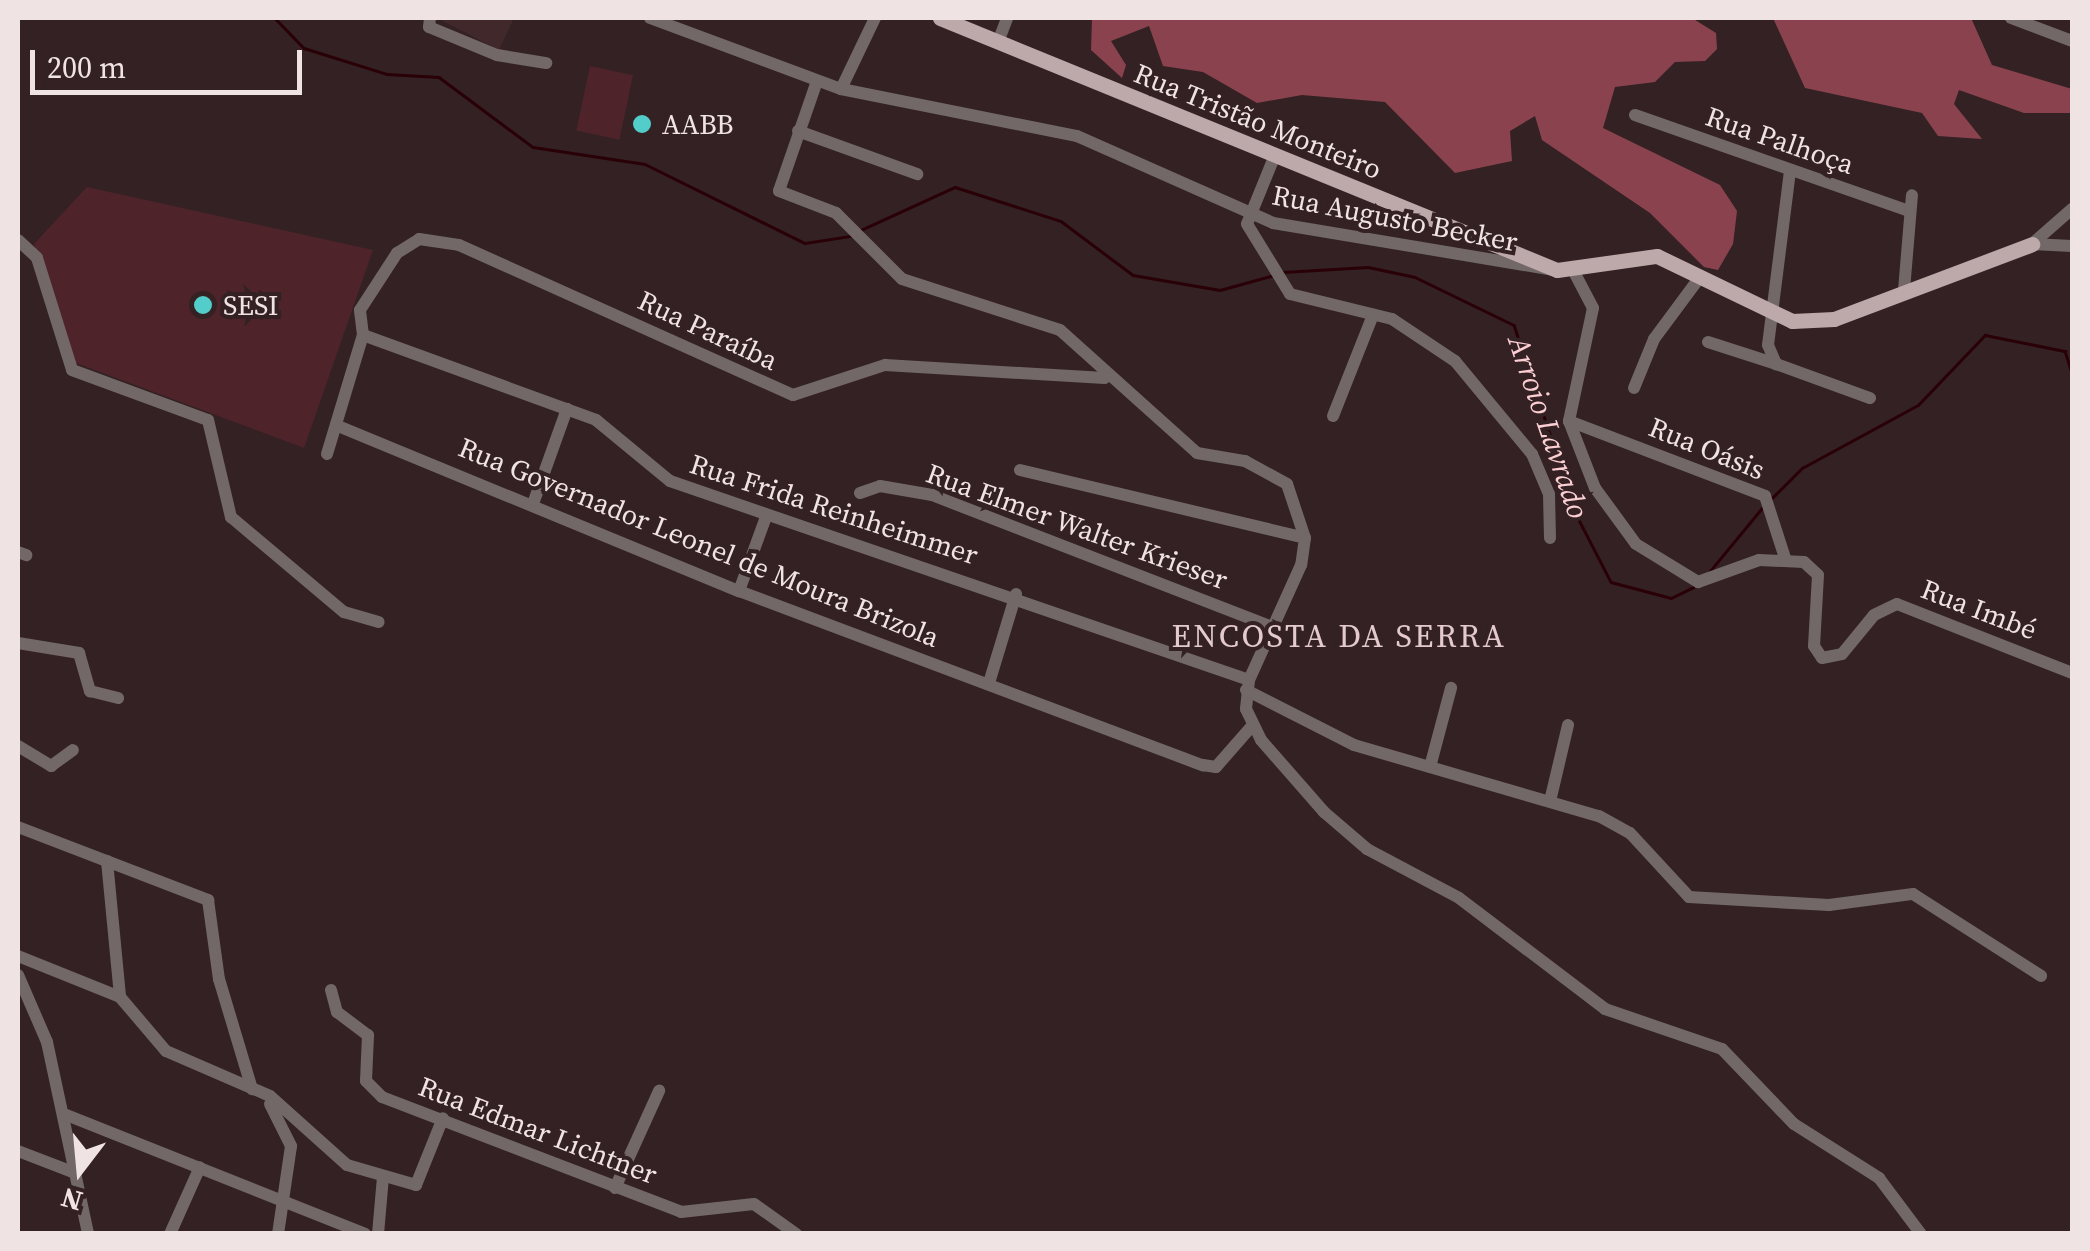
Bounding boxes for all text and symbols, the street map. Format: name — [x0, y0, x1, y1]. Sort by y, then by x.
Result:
scale bar — [35, 30, 308, 92]
text: 200 m — [47, 47, 126, 88]
street label: Rua Tristão Monteiro — [1129, 56, 1387, 186]
street label: Rua Palhoça — [1702, 99, 1858, 181]
place label: AABB — [662, 107, 734, 141]
marker: AABB — [631, 113, 653, 135]
street label: Rua Augusto Becker — [1269, 178, 1521, 258]
street label: Rua Paraíba — [633, 283, 783, 377]
place label: SESI — [223, 288, 278, 322]
marker: SESI — [192, 294, 214, 316]
water label: Arroio Lavrado — [1500, 331, 1596, 523]
street label: Rua Oásis — [1644, 410, 1770, 486]
street label: Rua Governador Leonel de Moura Brizola — [454, 430, 944, 654]
street label: Rua Frida Reinheimmer — [686, 447, 982, 571]
street label: Rua Elmer Walter Krieser — [921, 456, 1233, 596]
street label: Rua Imbé — [1916, 572, 2042, 646]
district label: ENCOSTA DA SERRA — [1172, 617, 1506, 655]
street label: Rua Edmar Lichtner — [414, 1069, 662, 1191]
north arrow — [30, 1121, 130, 1221]
text: N — [57, 1179, 87, 1221]

